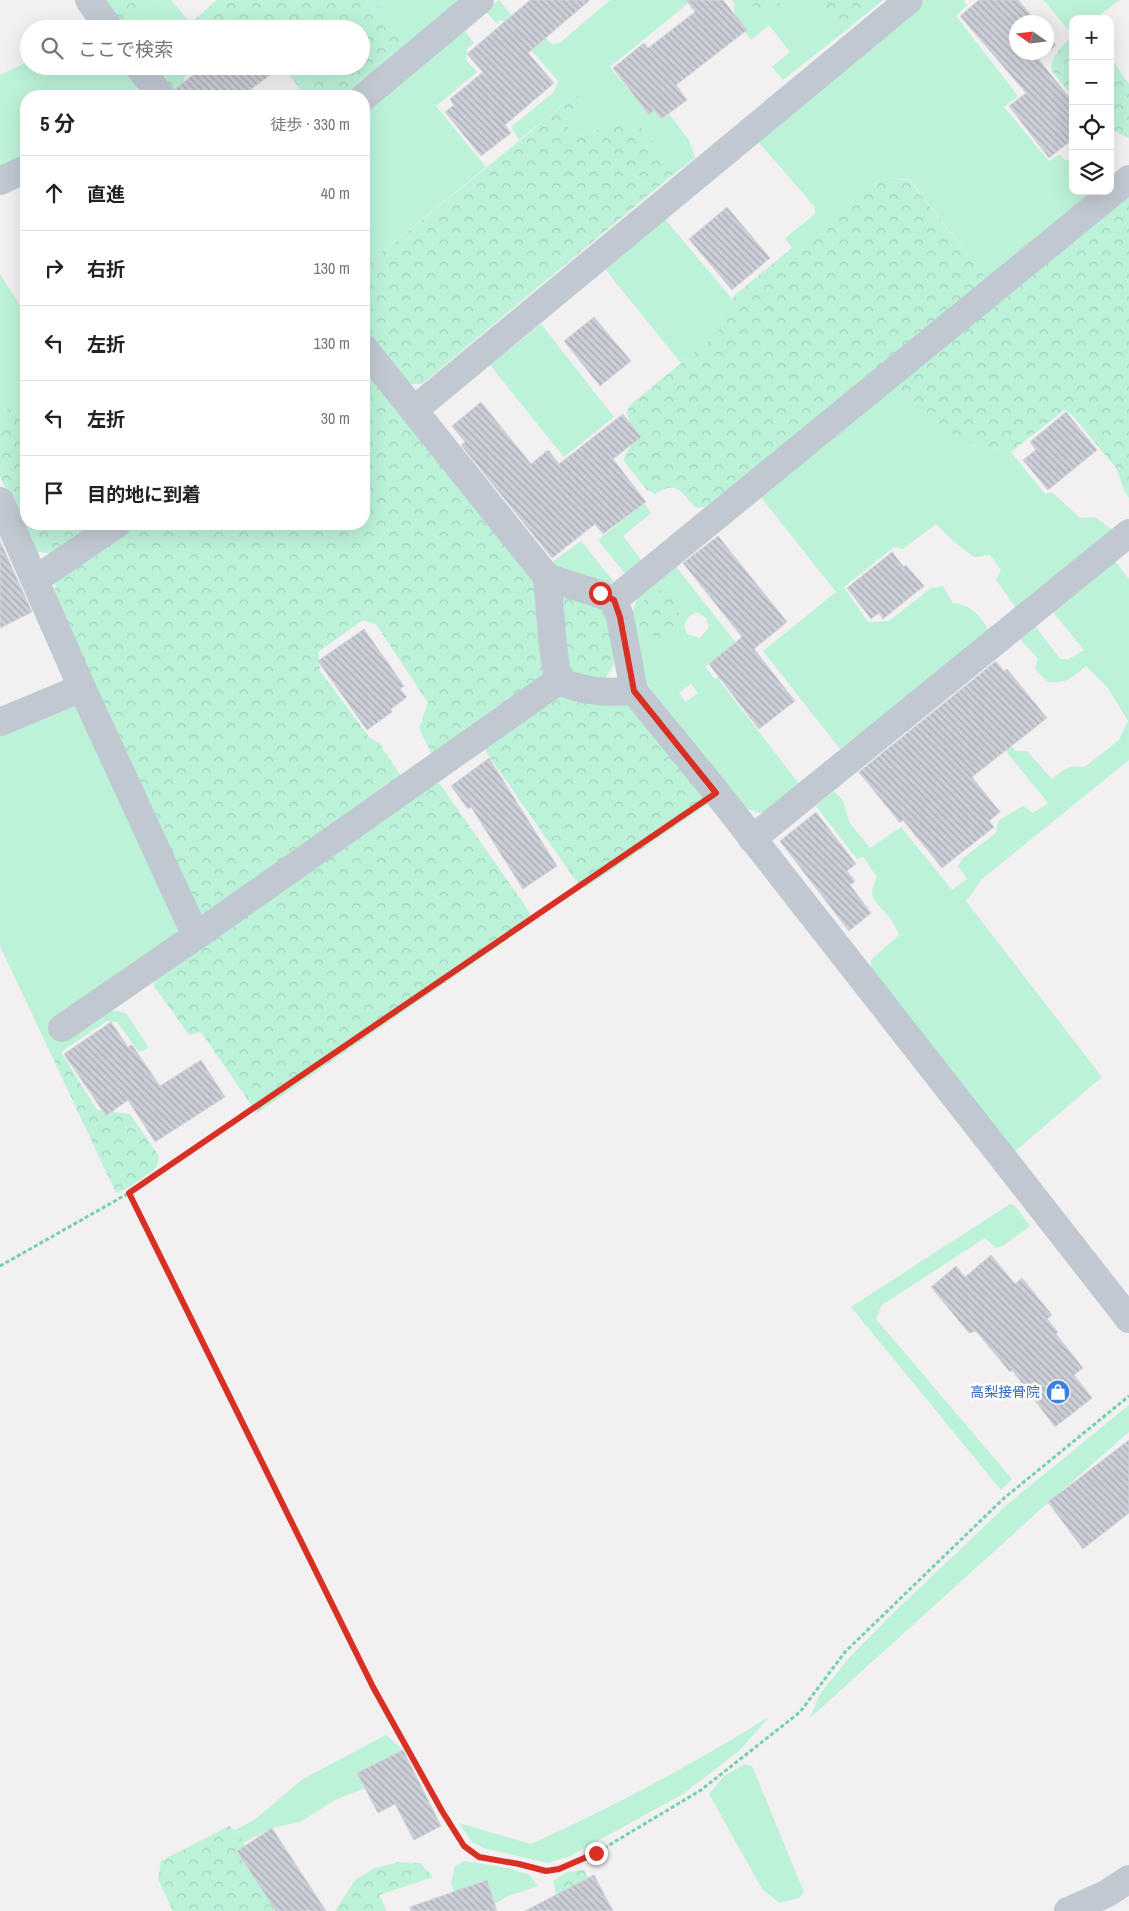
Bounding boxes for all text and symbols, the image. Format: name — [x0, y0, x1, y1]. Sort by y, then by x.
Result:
north arrow — [1009, 15, 1054, 60]
map controls — [1069, 15, 1114, 195]
button: + — [1069, 15, 1114, 60]
search box — [20, 20, 370, 75]
icon: search — [38, 34, 66, 62]
text: ここで検索 — [78, 36, 173, 62]
button: − — [1069, 60, 1114, 105]
button: locate — [1069, 105, 1114, 150]
text: 5 分 — [40, 109, 75, 138]
text: 徒歩 · 330 m — [271, 113, 350, 135]
button: layers — [1069, 150, 1114, 195]
icon: ahead — [40, 179, 68, 207]
text: 直進 — [87, 181, 125, 207]
text: 40 m — [321, 182, 350, 204]
icon: right — [40, 254, 68, 282]
text: 右折 — [87, 256, 125, 282]
text: 130 m — [314, 257, 350, 279]
icon: left — [40, 329, 68, 357]
text: 左折 — [87, 331, 125, 357]
text: 130 m — [314, 332, 350, 354]
icon: left — [40, 404, 68, 432]
text: 左折 — [87, 406, 125, 432]
text: 30 m — [321, 407, 350, 429]
icon: arrive — [40, 479, 68, 507]
text: 目的地に到着 — [87, 481, 201, 507]
route start — [589, 582, 612, 605]
shop icon: 高梨接骨院 — [1045, 1379, 1071, 1405]
place label: 高梨接骨院 — [970, 1383, 1040, 1401]
route end — [585, 1842, 608, 1865]

